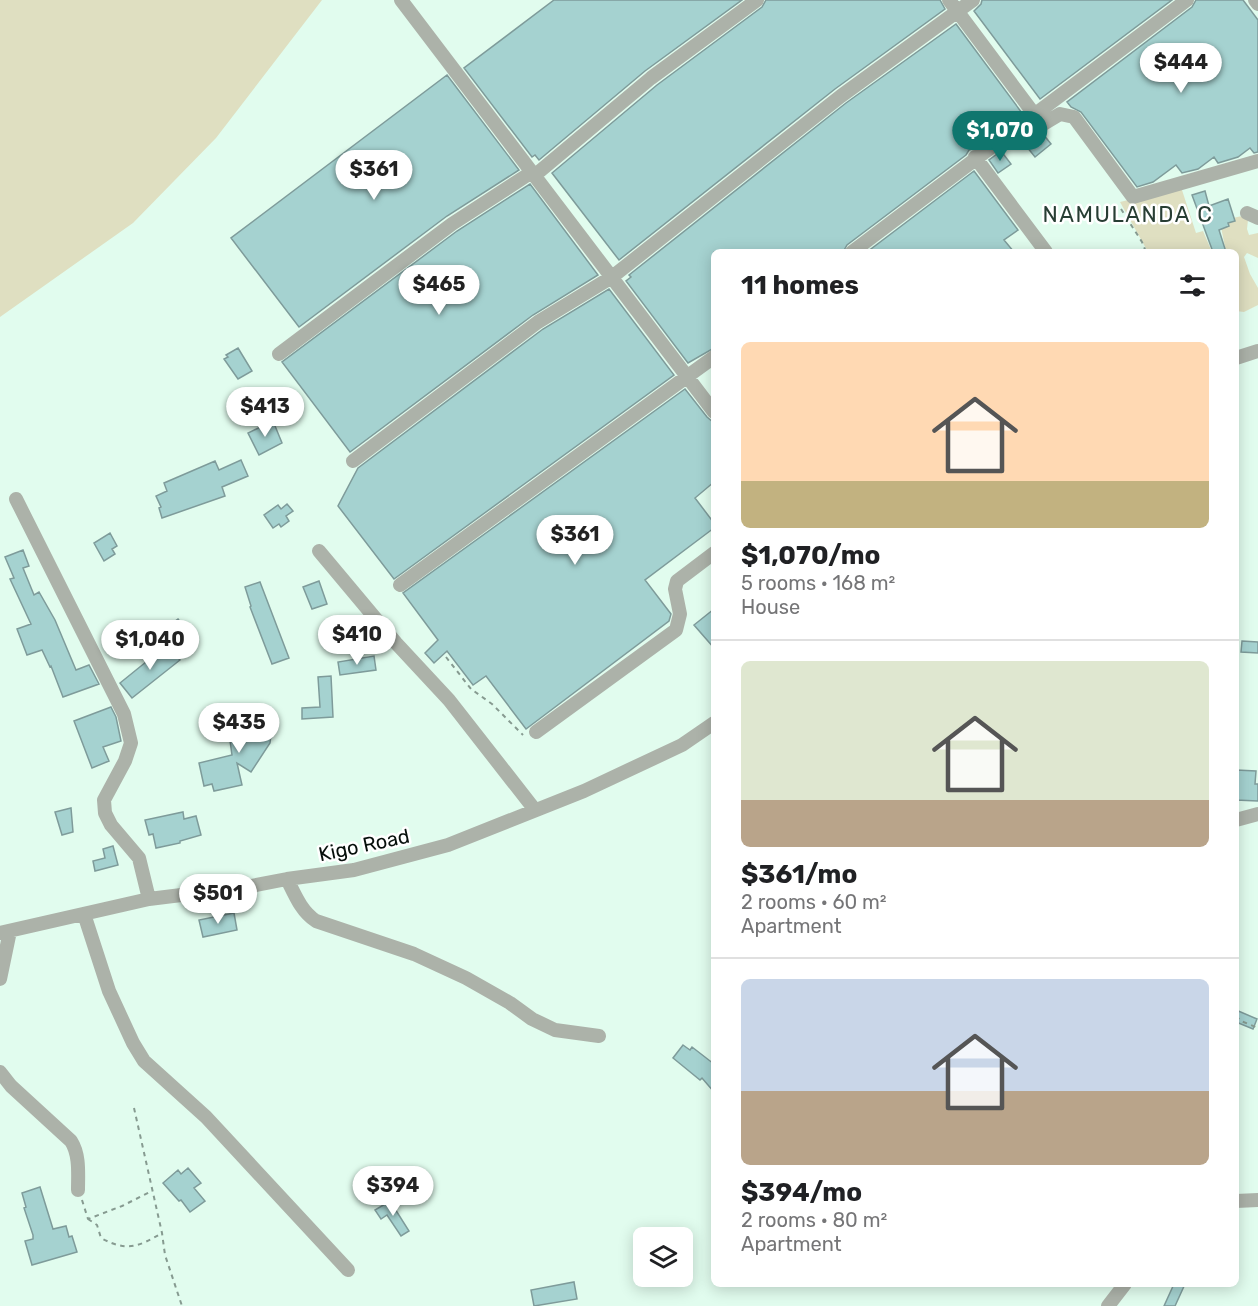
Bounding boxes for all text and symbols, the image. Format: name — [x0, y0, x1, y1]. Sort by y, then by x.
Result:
pin: $444 — [1145, 43, 1217, 94]
text: $444 — [1154, 50, 1208, 74]
pin: $1,070 — [951, 111, 1049, 162]
text: $1,070 — [966, 118, 1034, 142]
pin: $361 — [338, 150, 410, 201]
text: $361 — [349, 157, 399, 181]
district label: NAMULANDA C — [1043, 201, 1213, 228]
pin: $465 — [403, 265, 475, 316]
icon: filters — [1176, 269, 1209, 302]
text: 11 homes — [741, 270, 859, 301]
text: $465 — [413, 272, 465, 296]
icon: home — [921, 381, 1029, 489]
pin: $413 — [229, 387, 301, 438]
text: $413 — [240, 394, 290, 418]
pin: $361 — [539, 515, 611, 566]
text: $361 — [550, 522, 600, 546]
text: $1,070/mo — [741, 540, 880, 571]
text: 5 rooms · 168 m² — [741, 571, 895, 595]
text: House — [741, 595, 800, 619]
pin: $410 — [321, 615, 393, 666]
pin: $1,040 — [101, 620, 199, 671]
text: $410 — [332, 622, 382, 646]
text: $1,040 — [115, 627, 185, 651]
icon: home — [921, 700, 1029, 808]
pin: $435 — [203, 703, 275, 754]
text: $435 — [212, 710, 266, 734]
street label: Kigo Road — [316, 824, 412, 866]
text: $361/mo — [741, 859, 857, 890]
pin: $501 — [182, 874, 254, 925]
text: $501 — [193, 881, 243, 905]
text: 2 rooms · 60 m² — [741, 890, 887, 914]
text: Apartment — [741, 914, 842, 938]
icon: home — [921, 1018, 1029, 1126]
pin: $394 — [357, 1166, 429, 1217]
text: $394 — [367, 1173, 419, 1197]
text: $394/mo — [741, 1177, 862, 1208]
text: 2 rooms · 80 m² — [741, 1208, 887, 1232]
map controls — [633, 1227, 693, 1287]
button: layers — [633, 1227, 693, 1287]
text: Apartment — [741, 1232, 842, 1256]

